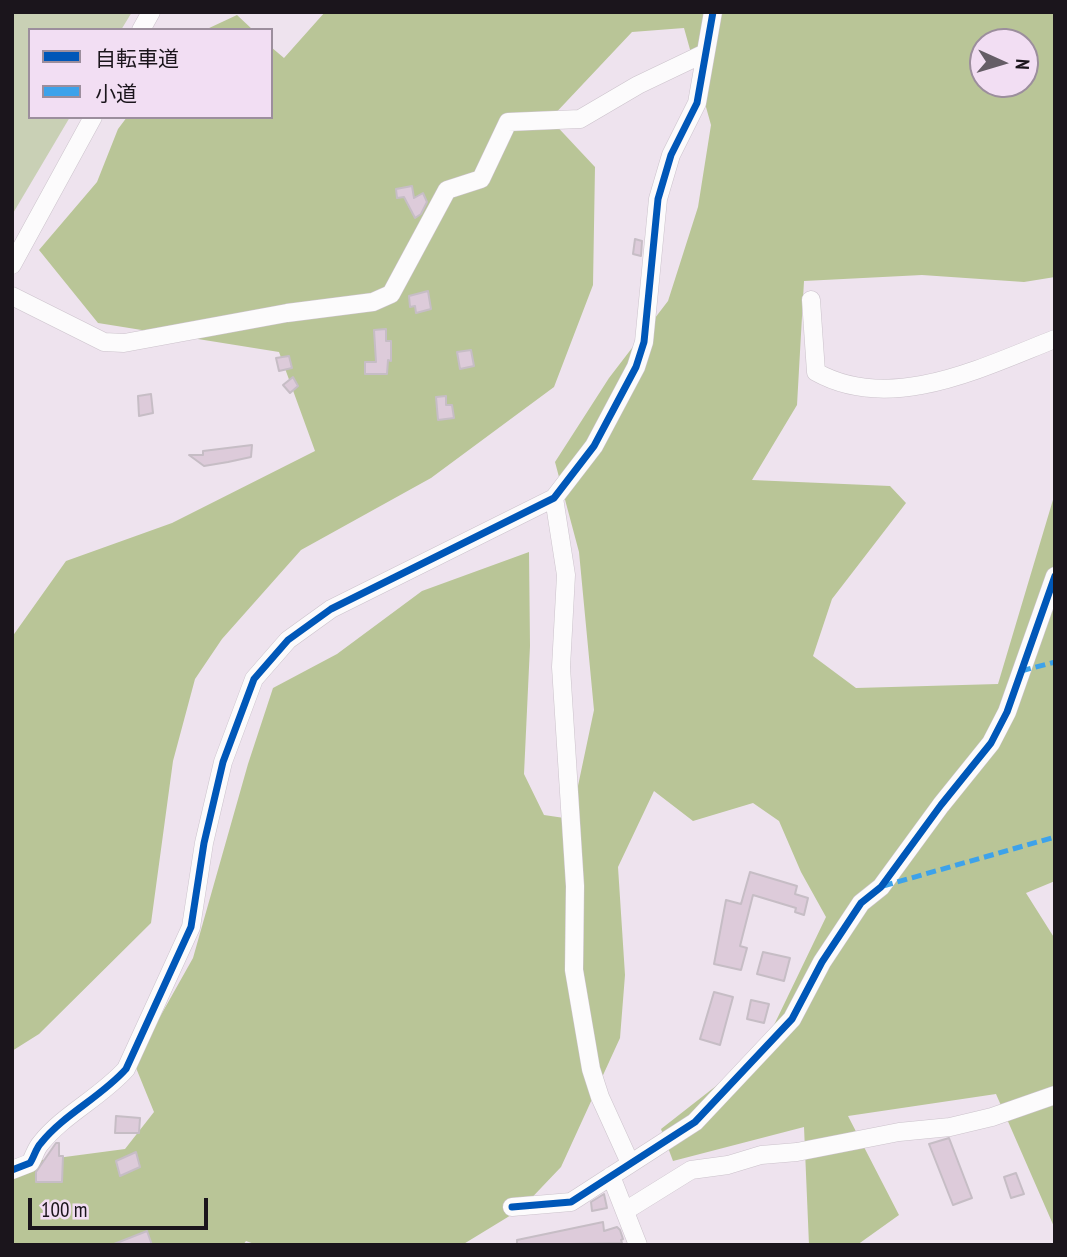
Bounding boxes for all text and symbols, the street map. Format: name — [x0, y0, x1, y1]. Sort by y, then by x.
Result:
legend — [28, 28, 273, 119]
north arrow — [969, 28, 1039, 98]
text: 自転車道 — [95, 45, 179, 72]
text: N — [1011, 58, 1035, 70]
text: 小道 — [95, 80, 137, 107]
scale bar — [32, 1184, 212, 1228]
text: 100 m — [41, 1196, 87, 1223]

